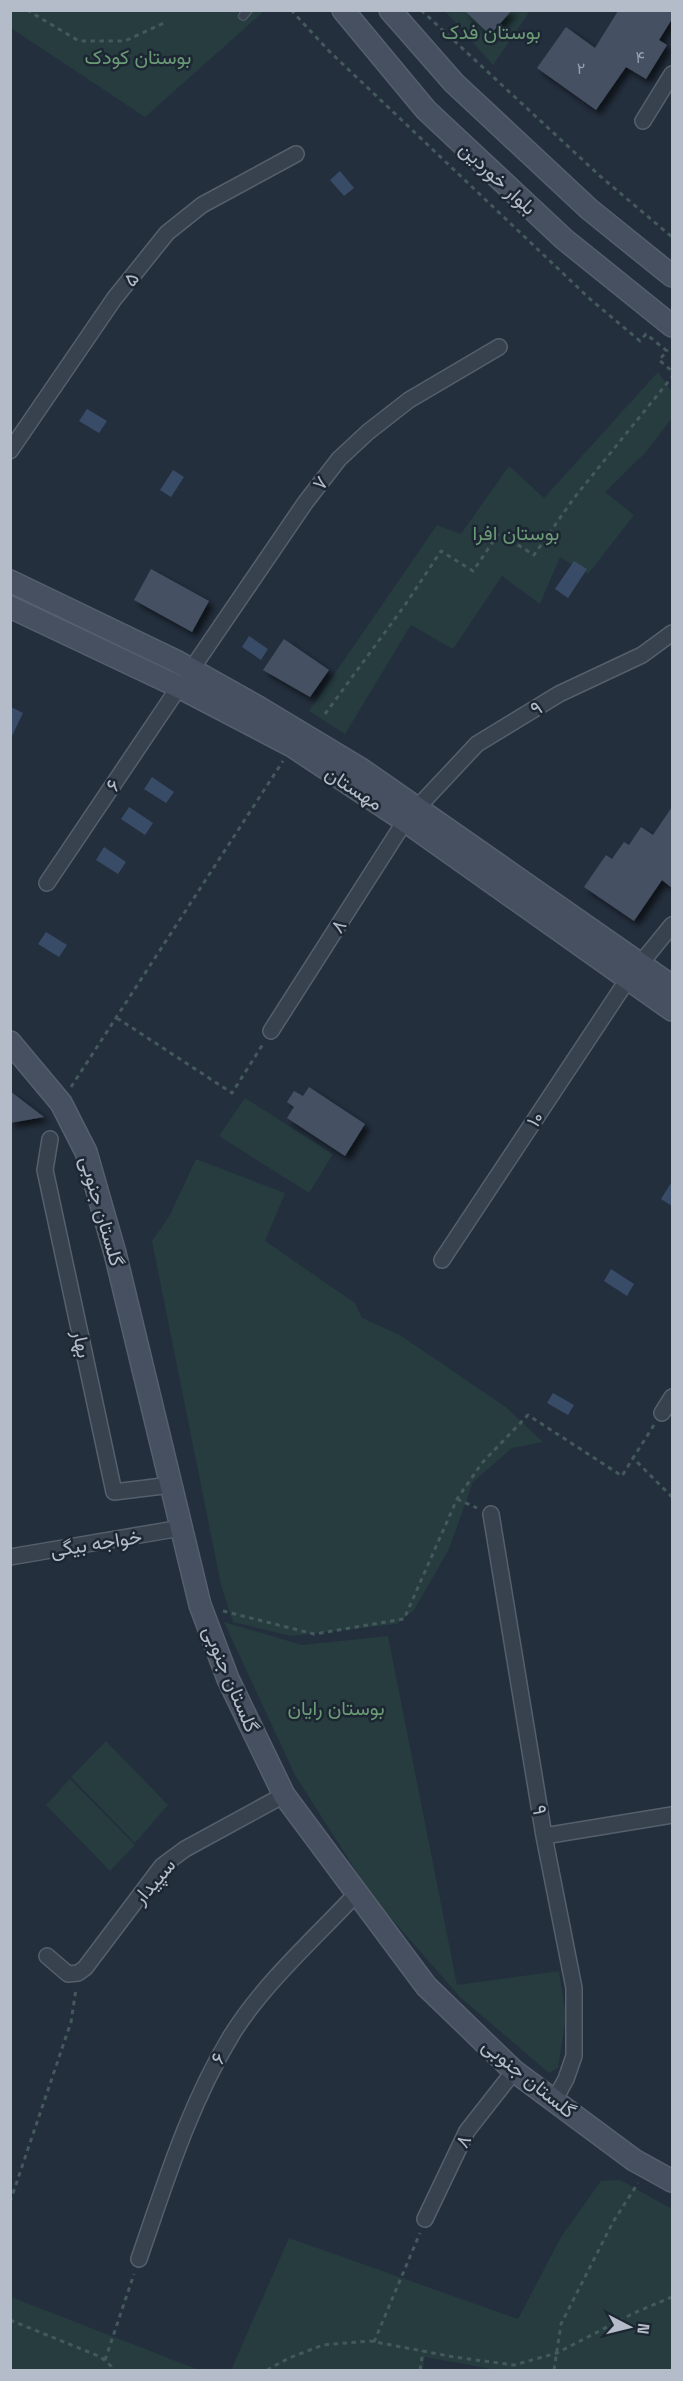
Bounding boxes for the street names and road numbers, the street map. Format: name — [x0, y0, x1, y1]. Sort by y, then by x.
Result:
street label: بلوار خوردین — [454, 136, 542, 220]
street label: ۵ — [117, 266, 145, 292]
street label: ۷ — [306, 470, 334, 496]
street label: ۹ — [525, 694, 547, 722]
street label: مهستان — [320, 760, 388, 816]
street label: ۶ — [99, 774, 127, 796]
street label: ۸ — [324, 914, 352, 938]
street label: ۱۰ — [520, 1106, 550, 1132]
street label: گلستان جنوبی — [74, 1153, 130, 1269]
street label: بهار — [66, 1327, 98, 1360]
street label: خواجه بیگی — [48, 1523, 144, 1563]
street label: گلستان جنوبی — [197, 1622, 265, 1736]
street label: ۹ — [526, 1803, 554, 1817]
street label: سپیدار — [126, 1852, 182, 1911]
street label: گلستان جنوبی — [477, 2032, 581, 2124]
street label: ۶ — [204, 2047, 232, 2069]
street label: ۸ — [449, 2130, 477, 2152]

